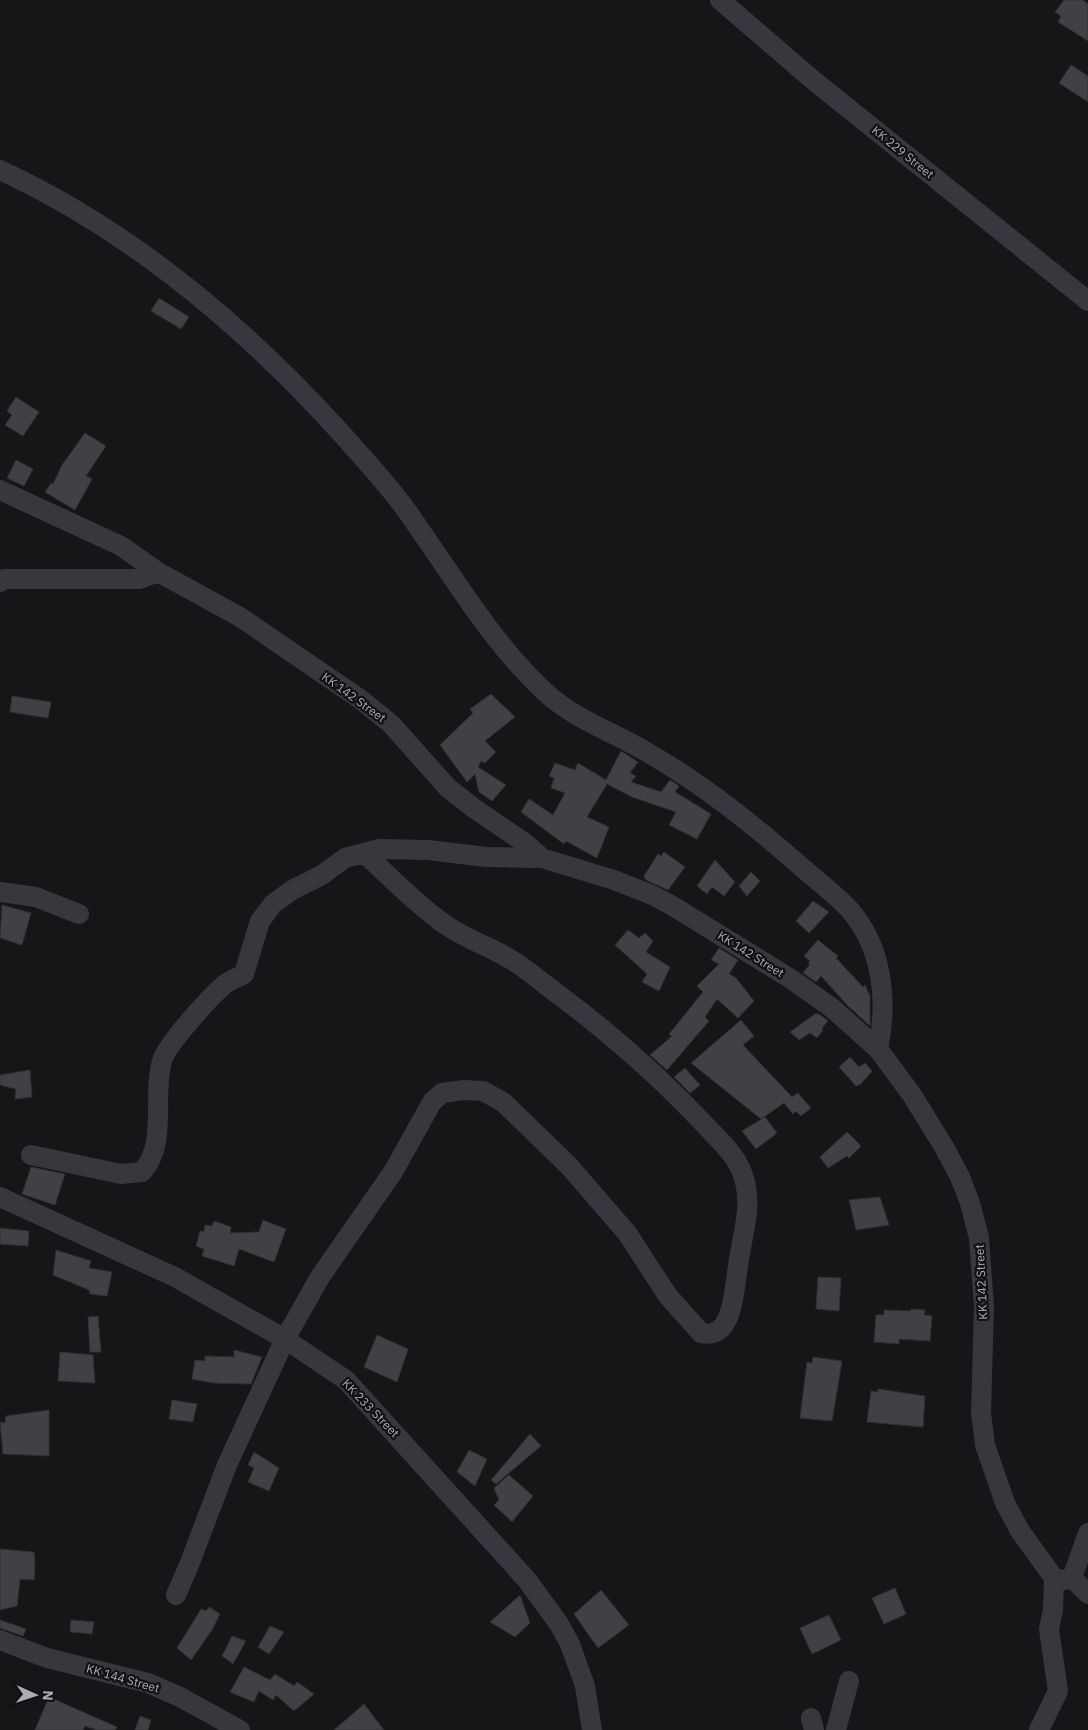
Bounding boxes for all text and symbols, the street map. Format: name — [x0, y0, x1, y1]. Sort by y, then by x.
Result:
street label: KK 229 Street — [869, 122, 937, 182]
street label: KK 142 Street — [319, 669, 389, 725]
street label: KK 142 Street — [715, 928, 787, 980]
street label: KK 142 Street — [972, 1244, 990, 1320]
street label: KK 233 Street — [339, 1376, 403, 1440]
street label: KK 144 Street — [85, 1660, 161, 1696]
north arrow — [10, 1670, 60, 1720]
text: N — [39, 1690, 57, 1701]

